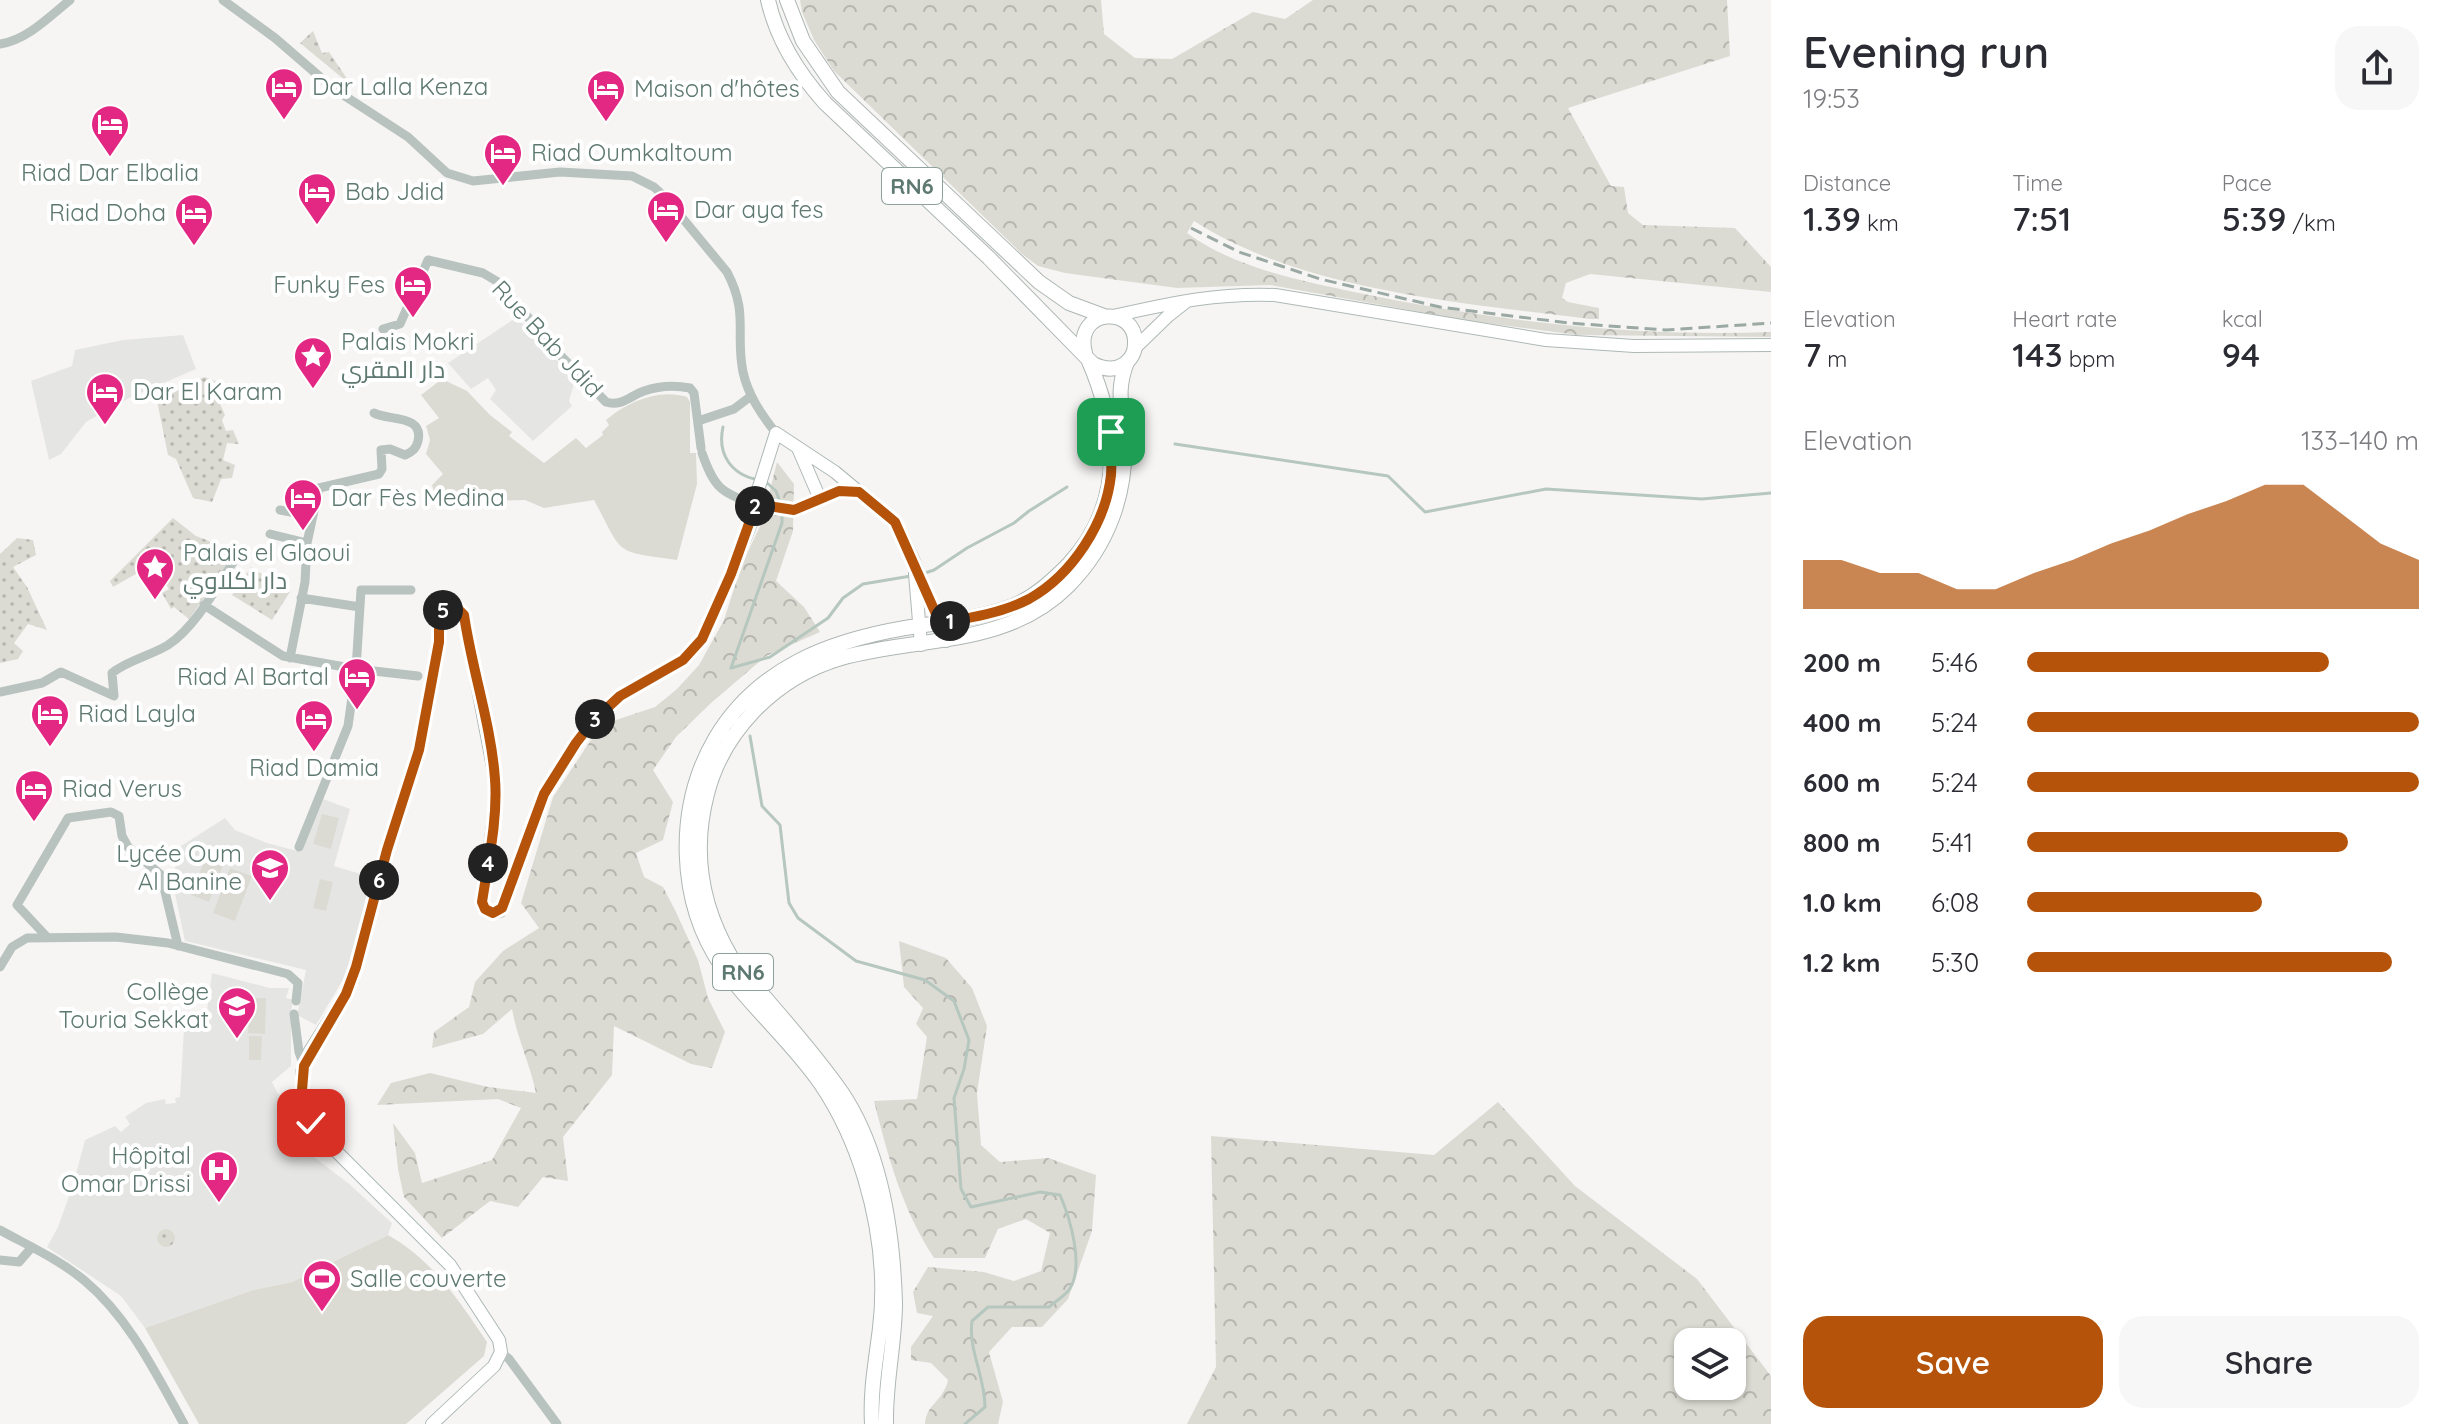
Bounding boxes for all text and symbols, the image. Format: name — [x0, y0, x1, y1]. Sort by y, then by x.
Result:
text: Evening run — [1803, 24, 2049, 79]
button: share — [2335, 26, 2419, 110]
hotel icon: Dar Lalla Kenza — [263, 66, 305, 121]
hotel icon: Maison d'hôtes — [585, 68, 627, 123]
place label: Dar Lalla Kenza — [312, 71, 488, 101]
place label: Maison d'hôtes — [634, 73, 800, 103]
text: 19:53 — [1803, 82, 1860, 115]
hotel icon: Riad Dar Elbalia — [89, 103, 131, 158]
hotel icon: Riad Oumkaltoum — [482, 132, 524, 187]
place label: Riad Oumkaltoum — [531, 137, 733, 167]
place label: Riad Dar Elbalia — [21, 157, 199, 187]
road number: RN6 — [882, 168, 942, 204]
text: Distance — [1803, 169, 1891, 197]
text: Time — [2012, 169, 2063, 197]
text: Pace — [2222, 169, 2272, 197]
hotel icon: Bab Jdid — [296, 171, 338, 226]
place label: Bab Jdid — [345, 176, 444, 206]
hotel icon: Dar aya fes — [645, 189, 687, 244]
hotel icon: Riad Doha — [173, 192, 215, 247]
place label: Dar aya fes — [694, 194, 823, 224]
place label: Riad Doha — [49, 197, 166, 227]
text: 1.39 — [1803, 197, 1861, 240]
text: 7:51 — [2012, 197, 2071, 240]
text: 5:39 — [2222, 197, 2287, 240]
text: km — [1861, 209, 1899, 237]
text: /km — [2287, 209, 2336, 237]
hotel icon: Funky Fes — [392, 264, 434, 319]
place label: Funky Fes — [273, 269, 385, 299]
street label: Rue Bab Jdid — [486, 274, 609, 403]
text: Elevation — [1803, 305, 1896, 333]
text: Heart rate — [2012, 305, 2117, 333]
text: kcal — [2222, 305, 2263, 333]
place label: Palais Mokri دار المقري — [341, 326, 474, 388]
text: 7 — [1803, 333, 1821, 376]
text: 143 — [2012, 333, 2063, 376]
text: 94 — [2222, 333, 2260, 376]
place icon: Palais Mokri دار المقري — [292, 335, 334, 390]
text: m — [1821, 345, 1847, 373]
text: bpm — [2063, 345, 2115, 373]
hotel icon: Dar El Karam — [84, 371, 126, 426]
place label: Dar El Karam — [133, 376, 282, 406]
pin — [1077, 398, 1145, 466]
icon: arrive — [1089, 410, 1133, 454]
text: Elevation — [1803, 424, 1913, 457]
text: 133–140 m — [2301, 424, 2419, 457]
hotel icon: Dar Fès Medina — [282, 477, 324, 532]
place label: Dar Fès Medina — [331, 482, 505, 512]
pin: 2 — [735, 486, 775, 526]
text: 2 — [749, 492, 761, 520]
place label: Palais el Glaoui دار لكلاوي — [183, 537, 350, 599]
place icon: Palais el Glaoui دار لكلاوي — [134, 546, 176, 601]
pin: 5 — [423, 590, 463, 630]
text: 5 — [437, 596, 449, 624]
pin: 1 — [930, 601, 970, 641]
text: 1 — [946, 607, 954, 635]
text: 200 m — [1803, 646, 1881, 679]
text: 5:46 — [1931, 646, 1978, 679]
hotel icon: Riad Al Bartal — [336, 656, 378, 711]
place label: Riad Al Bartal — [177, 661, 329, 691]
hotel icon: Riad Layla — [29, 693, 71, 748]
place label: Riad Layla — [78, 698, 196, 728]
hotel icon: Riad Damia — [293, 698, 335, 753]
pin: 3 — [575, 699, 615, 739]
text: 3 — [589, 705, 601, 733]
text: 400 m — [1803, 706, 1881, 739]
text: 5:24 — [1931, 706, 1978, 739]
place label: Riad Damia — [249, 752, 379, 782]
text: 600 m — [1803, 766, 1881, 799]
text: 5:24 — [1931, 766, 1978, 799]
hotel icon: Riad Verus — [13, 768, 55, 823]
place label: Riad Verus — [62, 773, 182, 803]
text: 800 m — [1803, 826, 1880, 859]
text: 5:41 — [1931, 826, 1973, 859]
place label: Lycée Oum Al Banine — [116, 838, 242, 896]
pin: 4 — [468, 843, 508, 883]
school or university icon: Lycée Oum Al Banine — [249, 847, 291, 902]
text: 4 — [482, 849, 494, 877]
pin: 6 — [359, 860, 399, 900]
text: 6 — [373, 866, 385, 894]
text: 1.0 km — [1803, 886, 1882, 919]
text: 6:08 — [1931, 886, 1979, 919]
text: 1.2 km — [1803, 946, 1880, 979]
text: 5:30 — [1931, 946, 1979, 979]
road number: RN6 — [713, 954, 773, 990]
place label: Collège Touria Sekkat — [59, 976, 209, 1034]
school or university icon: Collège Touria Sekkat — [216, 985, 258, 1040]
pin — [277, 1089, 345, 1157]
icon: check — [289, 1101, 333, 1145]
place label: Hôpital Omar Drissi — [61, 1140, 191, 1198]
hospital icon: Hôpital Omar Drissi — [198, 1149, 240, 1204]
sports icon: Salle couverte — [301, 1258, 343, 1313]
place label: Salle couverte — [350, 1263, 506, 1293]
button: Save — [1803, 1316, 2103, 1408]
button: Share — [2119, 1316, 2419, 1408]
map controls — [1674, 1328, 1746, 1400]
button: layers — [1674, 1328, 1746, 1400]

